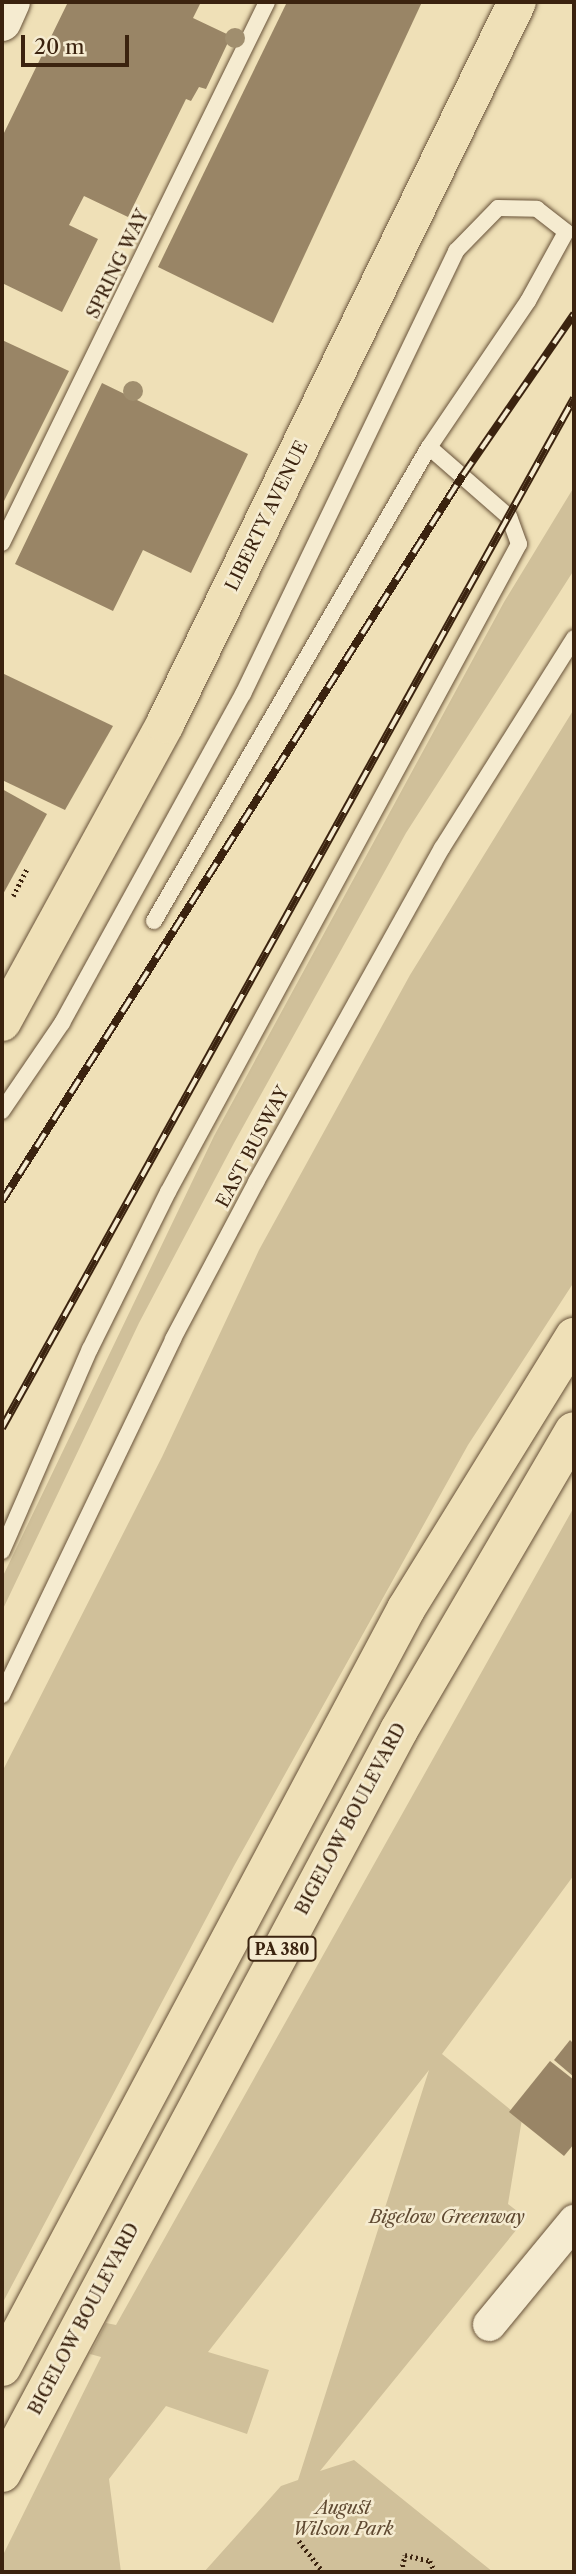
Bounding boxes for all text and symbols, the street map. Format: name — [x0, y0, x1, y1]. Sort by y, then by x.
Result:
scale bar — [24, 21, 133, 65]
text: 20 m — [34, 34, 85, 59]
street label: SPRING WAY — [82, 206, 154, 322]
street label: LIBERTY AVENUE — [221, 437, 313, 595]
street label: EAST BUSWAY — [212, 1082, 294, 1212]
street label: BIGELOW BOULEVARD — [291, 1719, 411, 1919]
road number: PA 380 — [247, 1937, 317, 1962]
park label: Bigelow Greenway — [369, 2206, 525, 2228]
street label: BIGELOW BOULEVARD — [24, 2219, 144, 2419]
park label: August Wilson Park — [292, 2498, 394, 2540]

